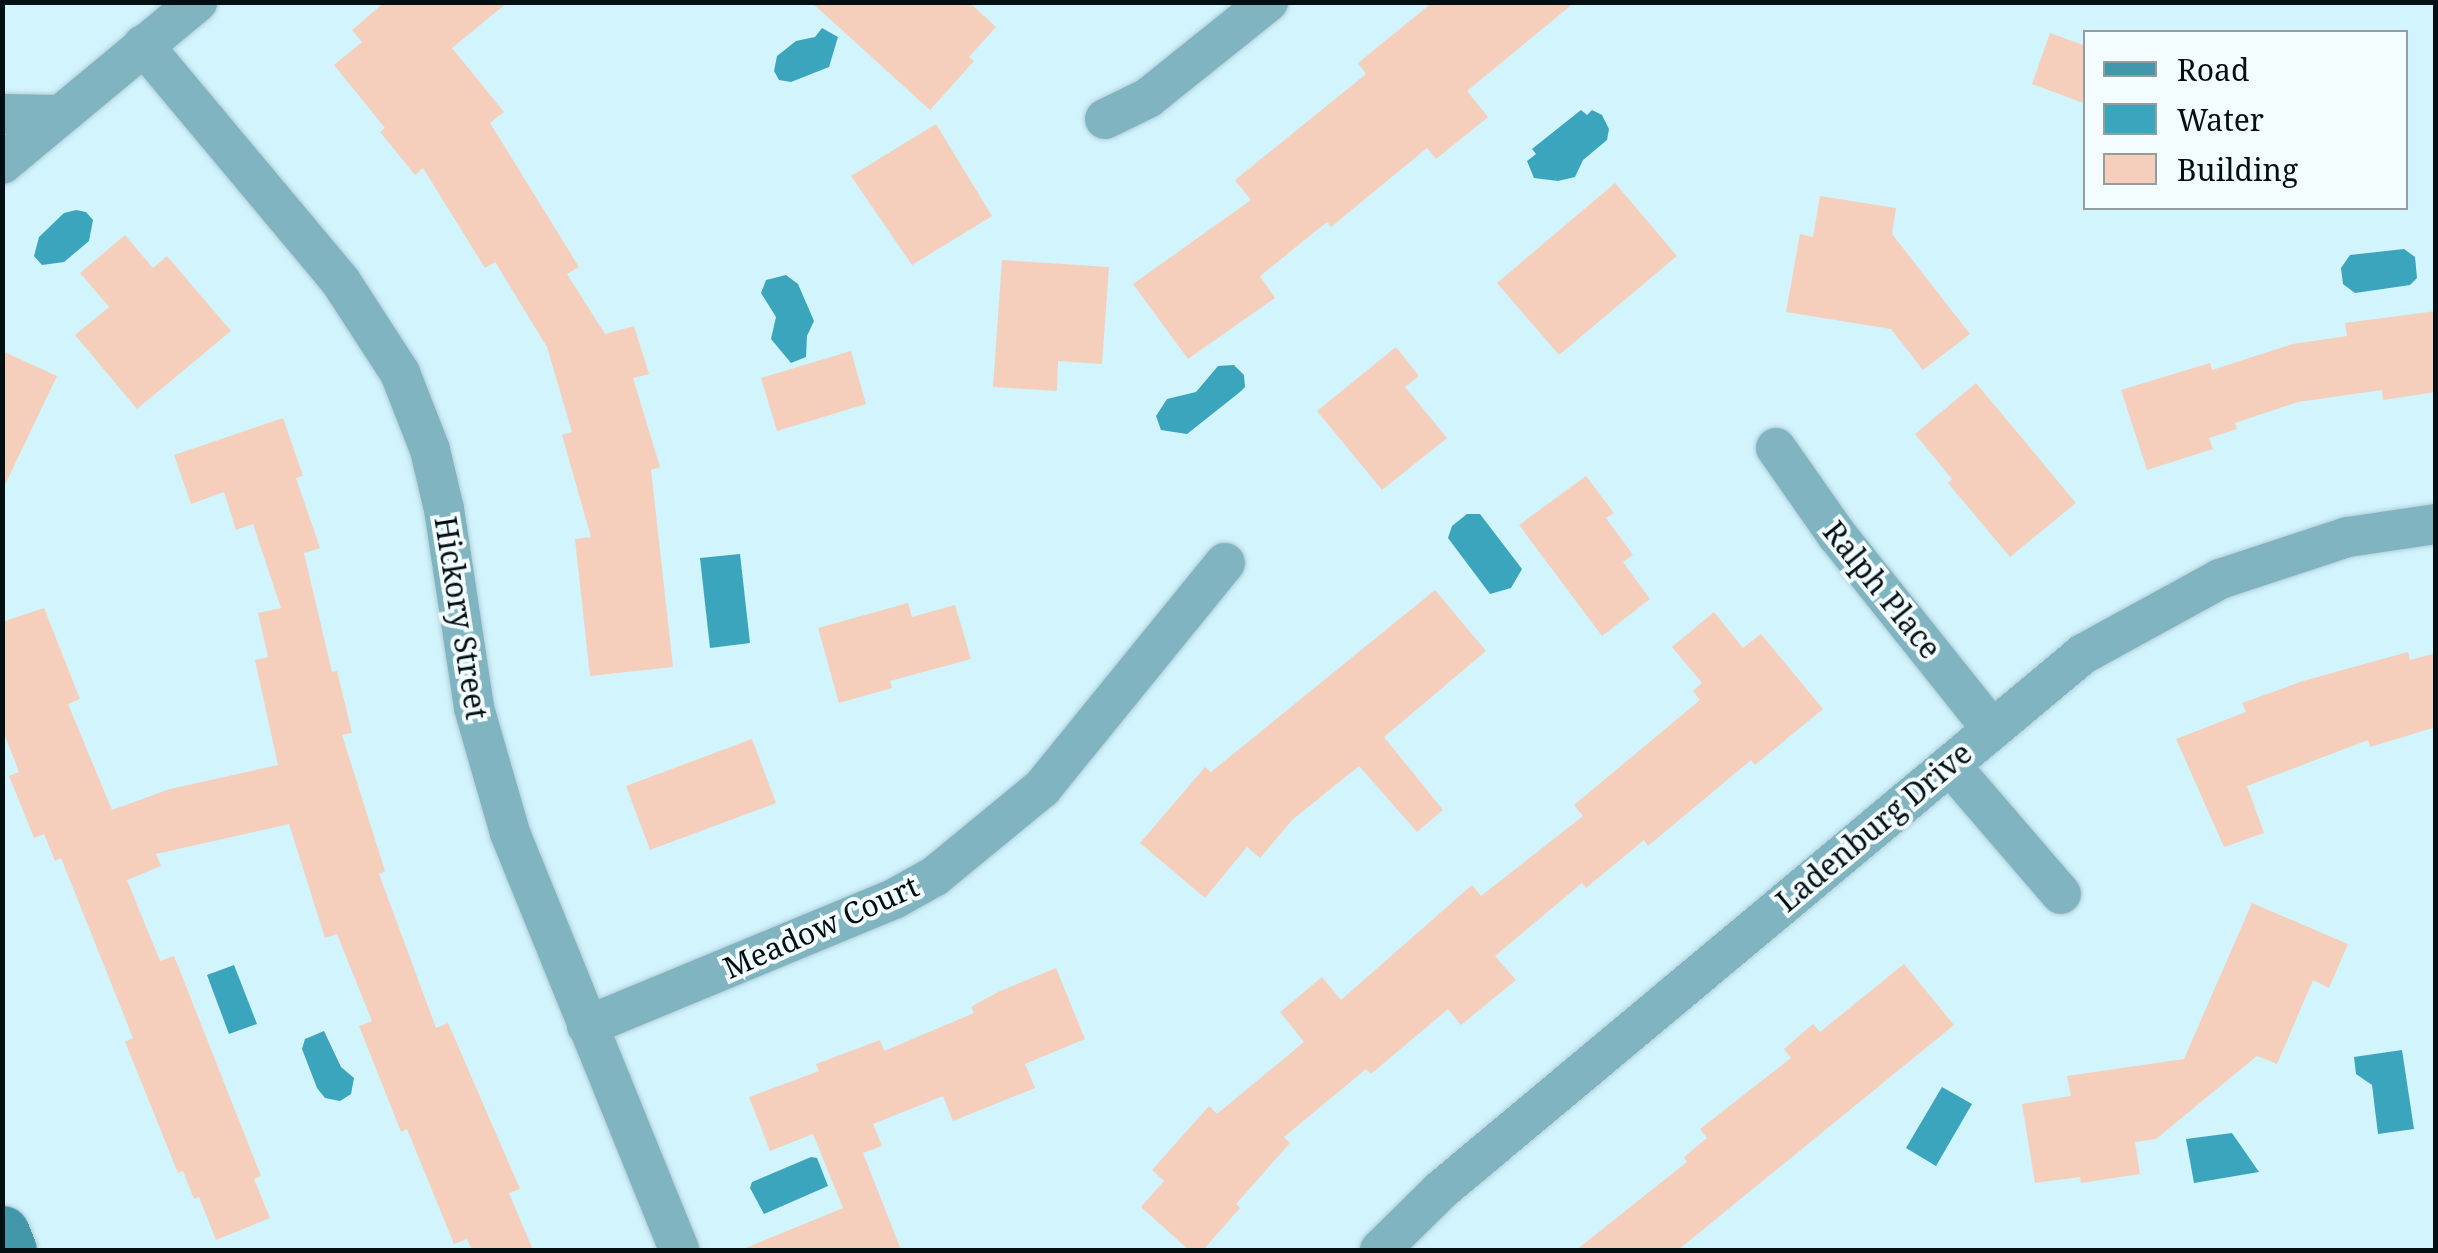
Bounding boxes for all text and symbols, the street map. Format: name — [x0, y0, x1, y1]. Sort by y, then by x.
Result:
legend — [2083, 30, 2408, 210]
text: Road — [2177, 49, 2249, 90]
text: Water — [2177, 99, 2264, 140]
text: Building — [2177, 149, 2298, 190]
street label: Hickory Street — [427, 514, 495, 722]
street label: Ralph Place — [1816, 514, 1948, 666]
street label: Ladenburg Drive — [1769, 735, 1979, 919]
street label: Meadow Court — [718, 868, 924, 986]

